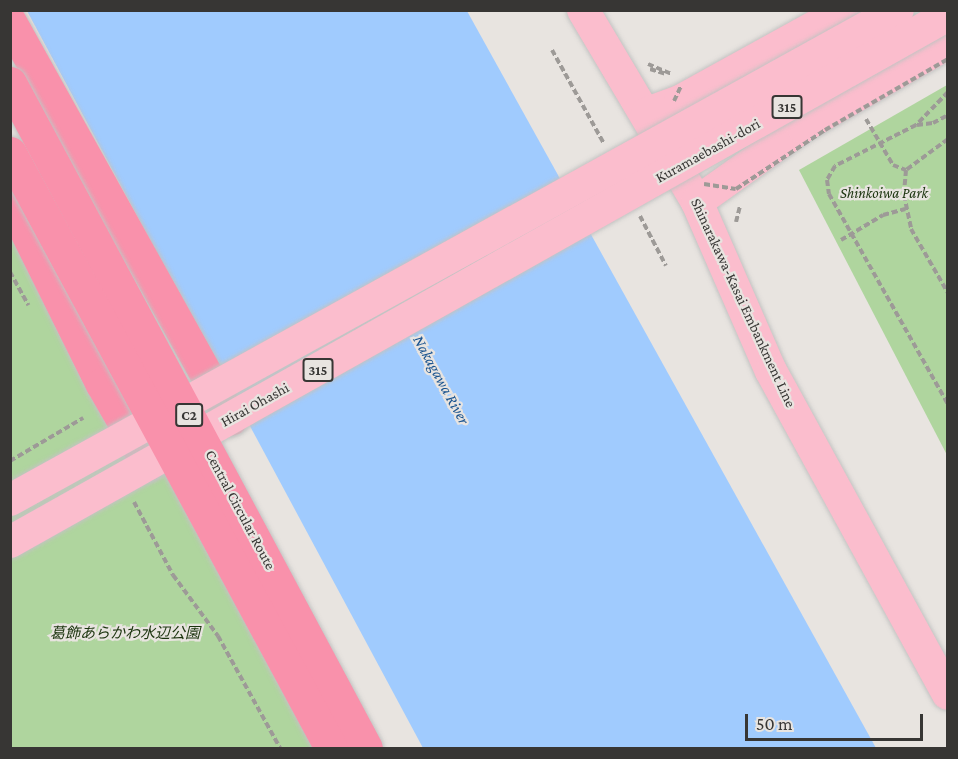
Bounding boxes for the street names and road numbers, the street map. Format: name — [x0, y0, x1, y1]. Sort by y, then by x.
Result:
road number: 315 — [770, 96, 804, 118]
street label: Kuramaebashi-dori — [653, 115, 763, 187]
street label: Shinarakawa-Kasai Embankment Line — [686, 195, 800, 411]
road number: 315 — [302, 359, 334, 381]
street label: Hirai Ohashi — [218, 379, 292, 431]
road number: C2 — [174, 404, 204, 426]
street label: Central Circular Route — [201, 447, 279, 573]

